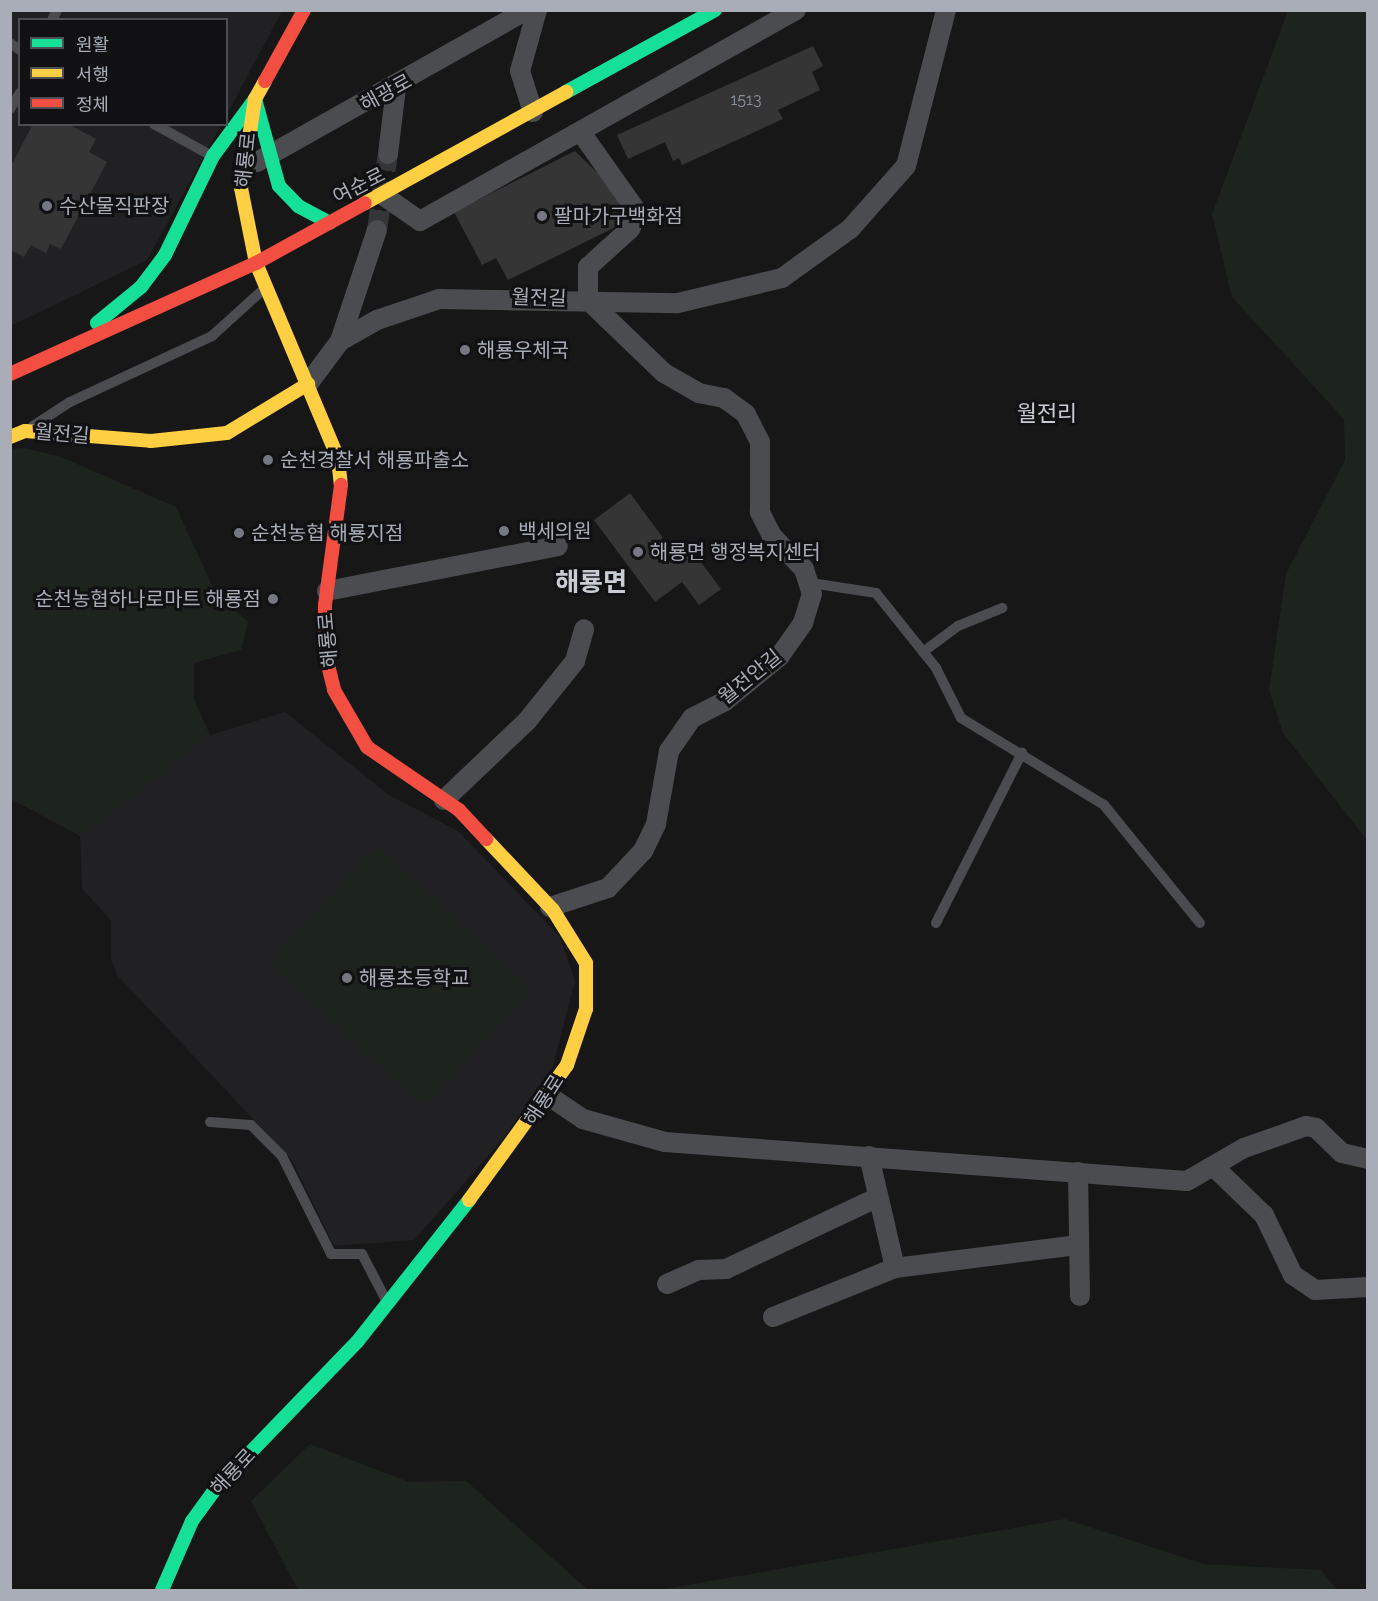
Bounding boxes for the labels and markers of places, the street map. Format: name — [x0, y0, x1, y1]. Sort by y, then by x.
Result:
place label: 수산물직판장 — [59, 194, 169, 218]
marker: 수산물직판장 — [40, 199, 54, 213]
place label: 팔마가구백화점 — [554, 204, 683, 228]
marker: 팔마가구백화점 — [535, 209, 549, 223]
place label: 해룡우체국 — [477, 338, 569, 362]
marker: 해룡우체국 — [458, 343, 472, 357]
place label: 순천경찰서 해룡파출소 — [280, 448, 469, 472]
marker: 순천경찰서 해룡파출소 — [261, 453, 275, 467]
place label: 백세의원 — [518, 519, 592, 543]
place label: 순천농협 해룡지점 — [251, 521, 403, 545]
marker: 백세의원 — [495, 522, 513, 540]
marker: 순천농협 해룡지점 — [232, 526, 246, 540]
place label: 해룡면 행정복지센터 — [650, 540, 821, 564]
marker: 해룡면 행정복지센터 — [631, 545, 645, 559]
place label: 순천농협하나로마트 해룡점 — [35, 587, 261, 611]
marker: 순천농협하나로마트 해룡점 — [266, 592, 280, 606]
place label: 해룡초등학교 — [359, 966, 469, 990]
marker: 해룡초등학교 — [340, 971, 354, 985]

